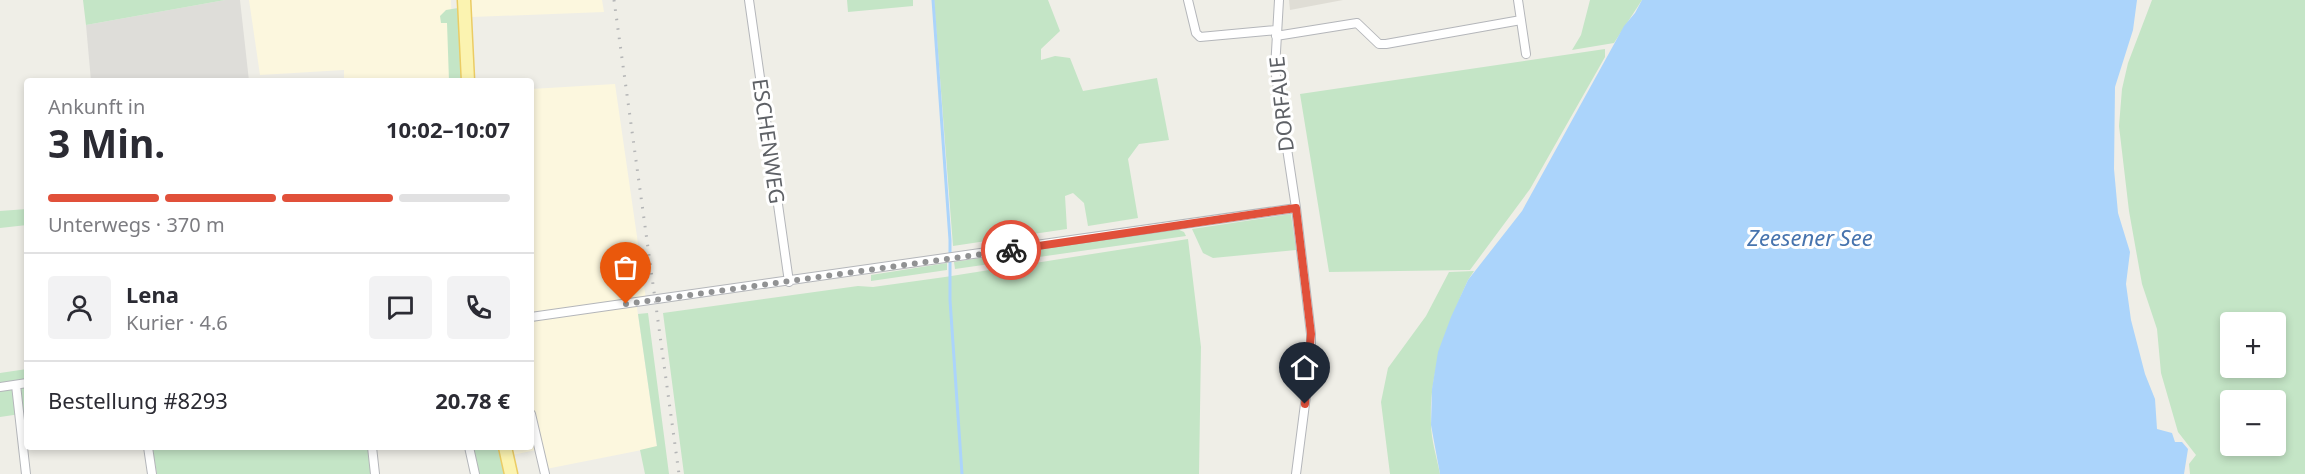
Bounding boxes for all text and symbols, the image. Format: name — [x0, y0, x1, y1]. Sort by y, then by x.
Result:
street label: DORFAUE — [1262, 55, 1300, 153]
street label: ESCHENWEG — [746, 77, 792, 205]
text: Ankunft in — [48, 93, 145, 120]
text: 10:02–10:07 — [386, 114, 510, 144]
text: 3 Min. — [48, 116, 165, 169]
text: Unterwegs · 370 m — [48, 211, 225, 238]
courier — [981, 220, 1041, 280]
water label: Zeesener See — [1746, 222, 1873, 252]
icon: bike — [995, 234, 1028, 267]
pin — [600, 242, 651, 304]
icon: bag — [609, 251, 642, 284]
button: person — [48, 276, 111, 339]
button: chat — [369, 276, 432, 339]
button: phone — [447, 276, 510, 339]
text: Lena — [126, 279, 179, 309]
text: Kurier · 4.6 — [126, 309, 228, 336]
map controls — [2220, 312, 2286, 456]
button: + — [2220, 312, 2286, 378]
pin — [1279, 342, 1330, 404]
icon: home — [1288, 351, 1321, 384]
text: Bestellung #8293 — [48, 385, 228, 415]
text: 20.78 € — [435, 385, 510, 415]
button: − — [2220, 390, 2286, 456]

